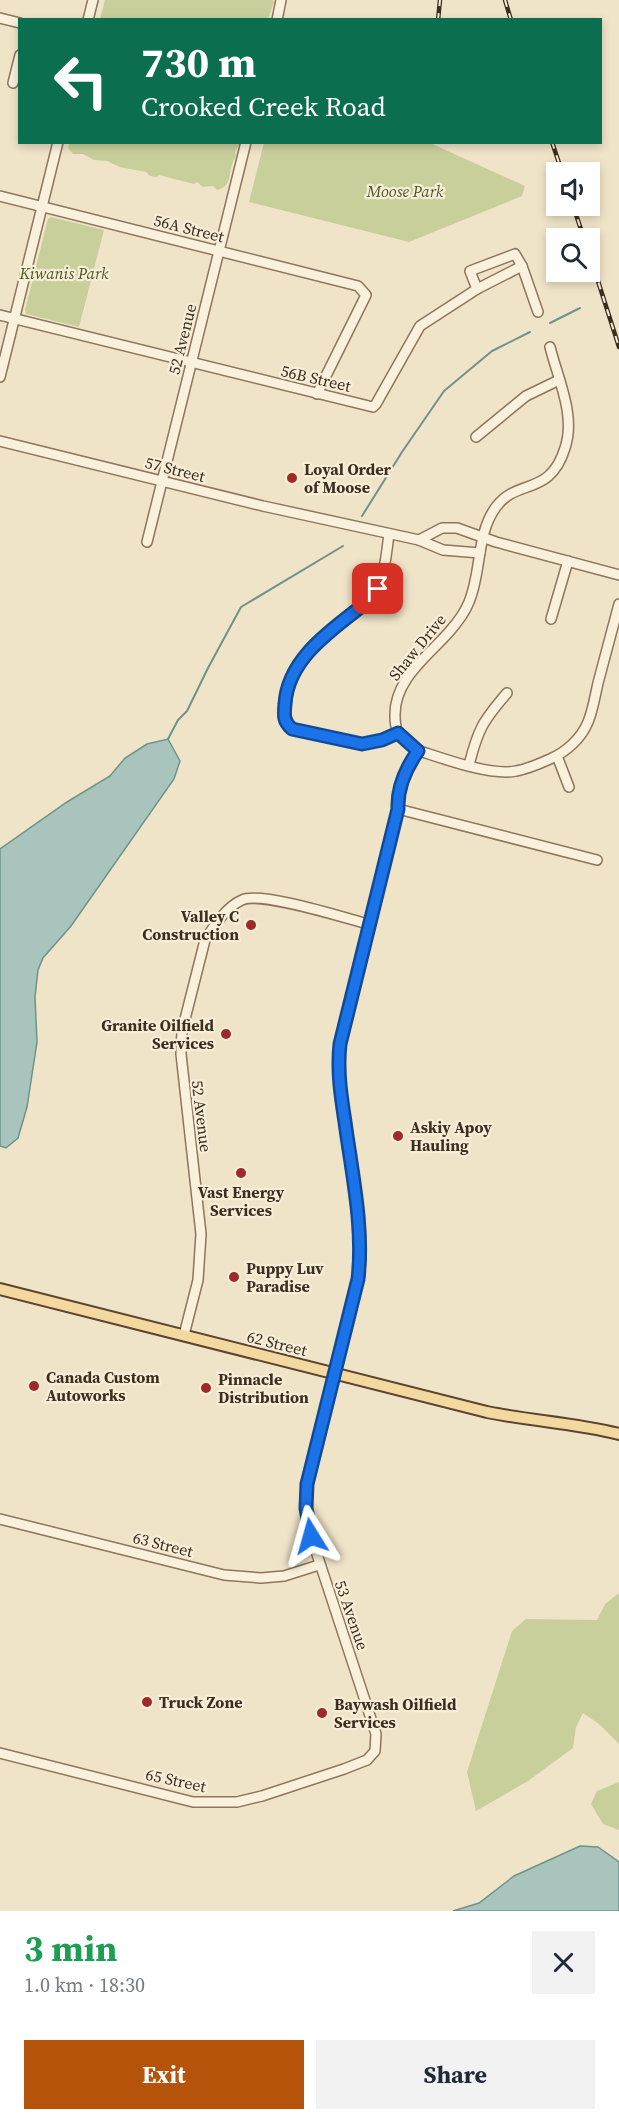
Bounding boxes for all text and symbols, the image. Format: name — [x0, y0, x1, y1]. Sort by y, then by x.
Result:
text: 730 m — [141, 33, 256, 91]
icon: left — [42, 42, 120, 120]
text: Crooked Creek Road — [141, 88, 386, 125]
map controls — [546, 162, 600, 282]
button: sound — [546, 162, 600, 216]
park label: Moose Park — [366, 180, 444, 202]
street label: 56A Street — [152, 209, 227, 248]
button: search — [546, 228, 600, 282]
park label: Kiwanis Park — [18, 262, 109, 284]
street label: 52 Avenue — [163, 301, 201, 377]
street label: 56B Street — [279, 359, 354, 397]
street label: 57 Street — [143, 451, 208, 487]
place label: Loyal Order of Moose — [304, 458, 392, 498]
marker: Loyal Order of Moose — [285, 471, 299, 485]
pin — [352, 563, 403, 614]
icon: arrive — [361, 572, 394, 605]
street label: Shaw Drive — [383, 609, 451, 685]
place label: Valley C Construction — [142, 905, 239, 945]
marker: Valley C Construction — [244, 918, 258, 932]
place label: Granite Oilfield Services — [101, 1014, 214, 1054]
marker: Granite Oilfield Services — [219, 1027, 233, 1041]
street label: 52 Avenue — [187, 1079, 217, 1153]
place label: Askiy Apoy Hauling — [410, 1116, 492, 1156]
marker: Askiy Apoy Hauling — [391, 1129, 405, 1143]
marker: Vast Energy Services — [234, 1166, 248, 1180]
place label: Vast Energy Services — [198, 1181, 285, 1221]
place label: Puppy Luv Paradise — [246, 1257, 324, 1297]
marker: Puppy Luv Paradise — [227, 1270, 241, 1284]
street label: 62 Street — [245, 1325, 310, 1361]
place label: Canada Custom Autoworks — [46, 1366, 160, 1406]
place label: Pinnacle Distribution — [218, 1368, 309, 1408]
marker: Canada Custom Autoworks — [27, 1379, 41, 1393]
marker: Pinnacle Distribution — [199, 1381, 213, 1395]
position arrow — [279, 1504, 343, 1568]
street label: 63 Street — [131, 1526, 196, 1562]
street label: 53 Avenue — [330, 1577, 374, 1653]
place label: Truck Zone — [159, 1691, 243, 1713]
place label: Baywash Oilfield Services — [334, 1693, 457, 1733]
marker: Truck Zone — [140, 1695, 154, 1709]
marker: Baywash Oilfield Services — [315, 1706, 329, 1720]
street label: 65 Street — [144, 1763, 209, 1797]
text: 3 min — [24, 1924, 117, 1973]
button: close — [532, 1931, 595, 1994]
text: 1.0 km · 18:30 — [24, 1971, 145, 1999]
button: Exit — [24, 2040, 304, 2109]
button: Share — [316, 2040, 595, 2109]

